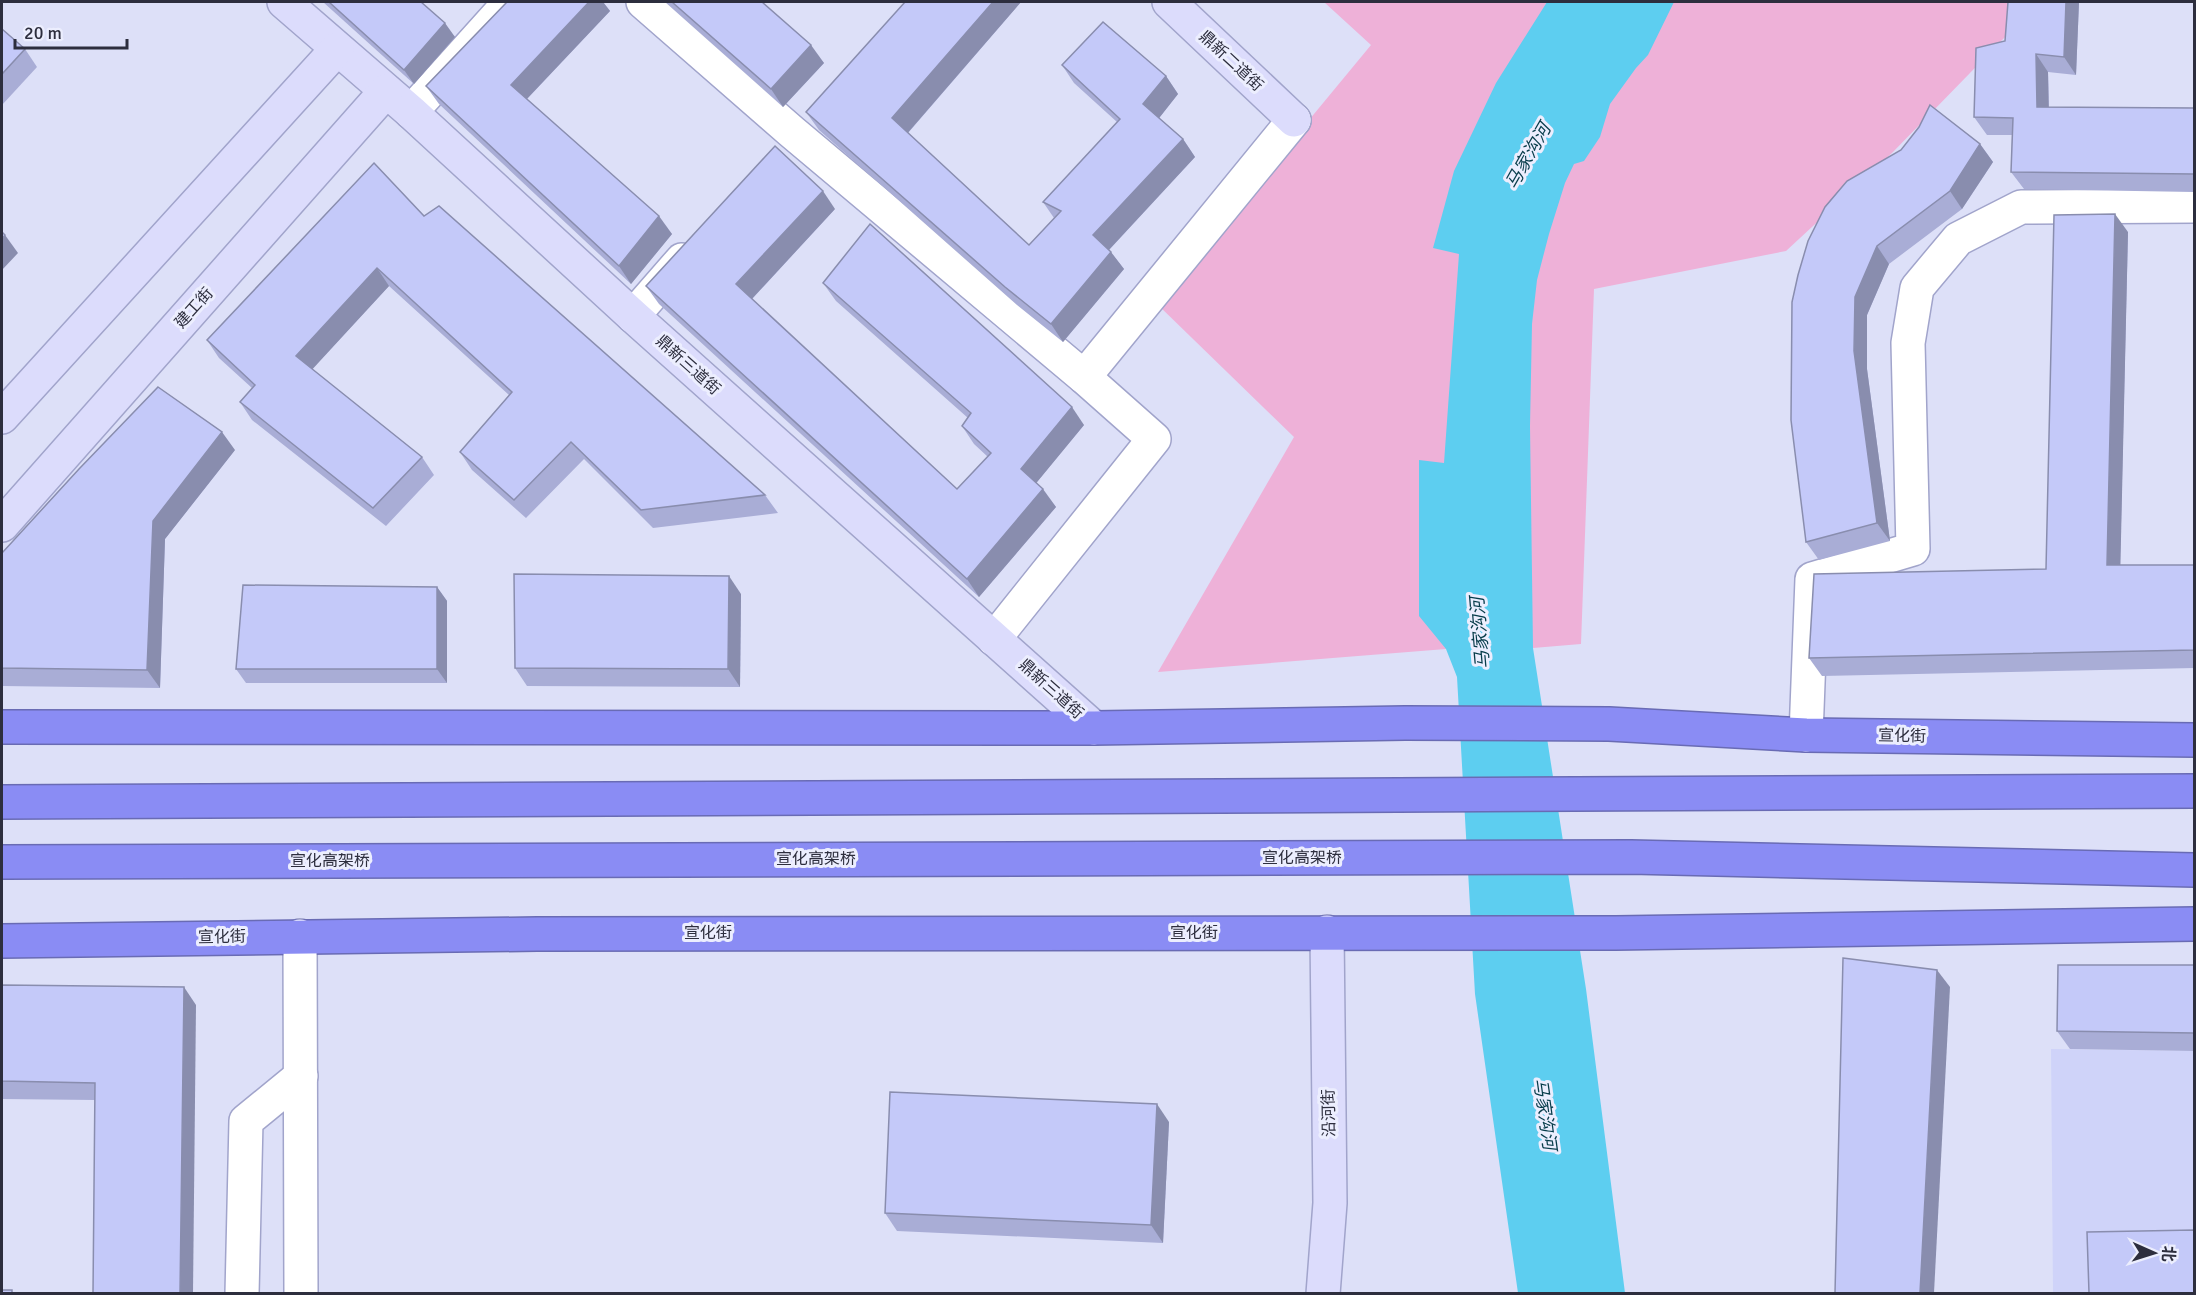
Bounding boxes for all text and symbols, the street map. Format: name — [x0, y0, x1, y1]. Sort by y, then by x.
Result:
scale bar — [15, 12, 128, 50]
text: 20 m — [24, 22, 62, 44]
street label: 鼎新二道街 — [1195, 26, 1267, 96]
water label: 马家沟河 — [1500, 117, 1557, 193]
street label: 建工街 — [171, 283, 217, 333]
street label: 鼎新三道街 — [652, 331, 724, 399]
water label: 马家沟河 — [1466, 593, 1494, 670]
street label: 鼎新三道街 — [1015, 655, 1087, 723]
street label: 宣化街 — [1878, 726, 1926, 746]
street label: 宣化高架桥 — [1262, 848, 1342, 868]
street label: 宣化高架桥 — [776, 849, 856, 869]
street label: 宣化高架桥 — [290, 851, 370, 871]
street label: 宣化街 — [684, 923, 732, 943]
street label: 宣化街 — [1170, 923, 1218, 943]
street label: 宣化街 — [198, 927, 246, 947]
water label: 马家沟河 — [1529, 1077, 1561, 1154]
street label: 沿河街 — [1319, 1089, 1339, 1137]
north arrow — [2124, 1223, 2184, 1283]
text: 北 — [2158, 1245, 2178, 1262]

